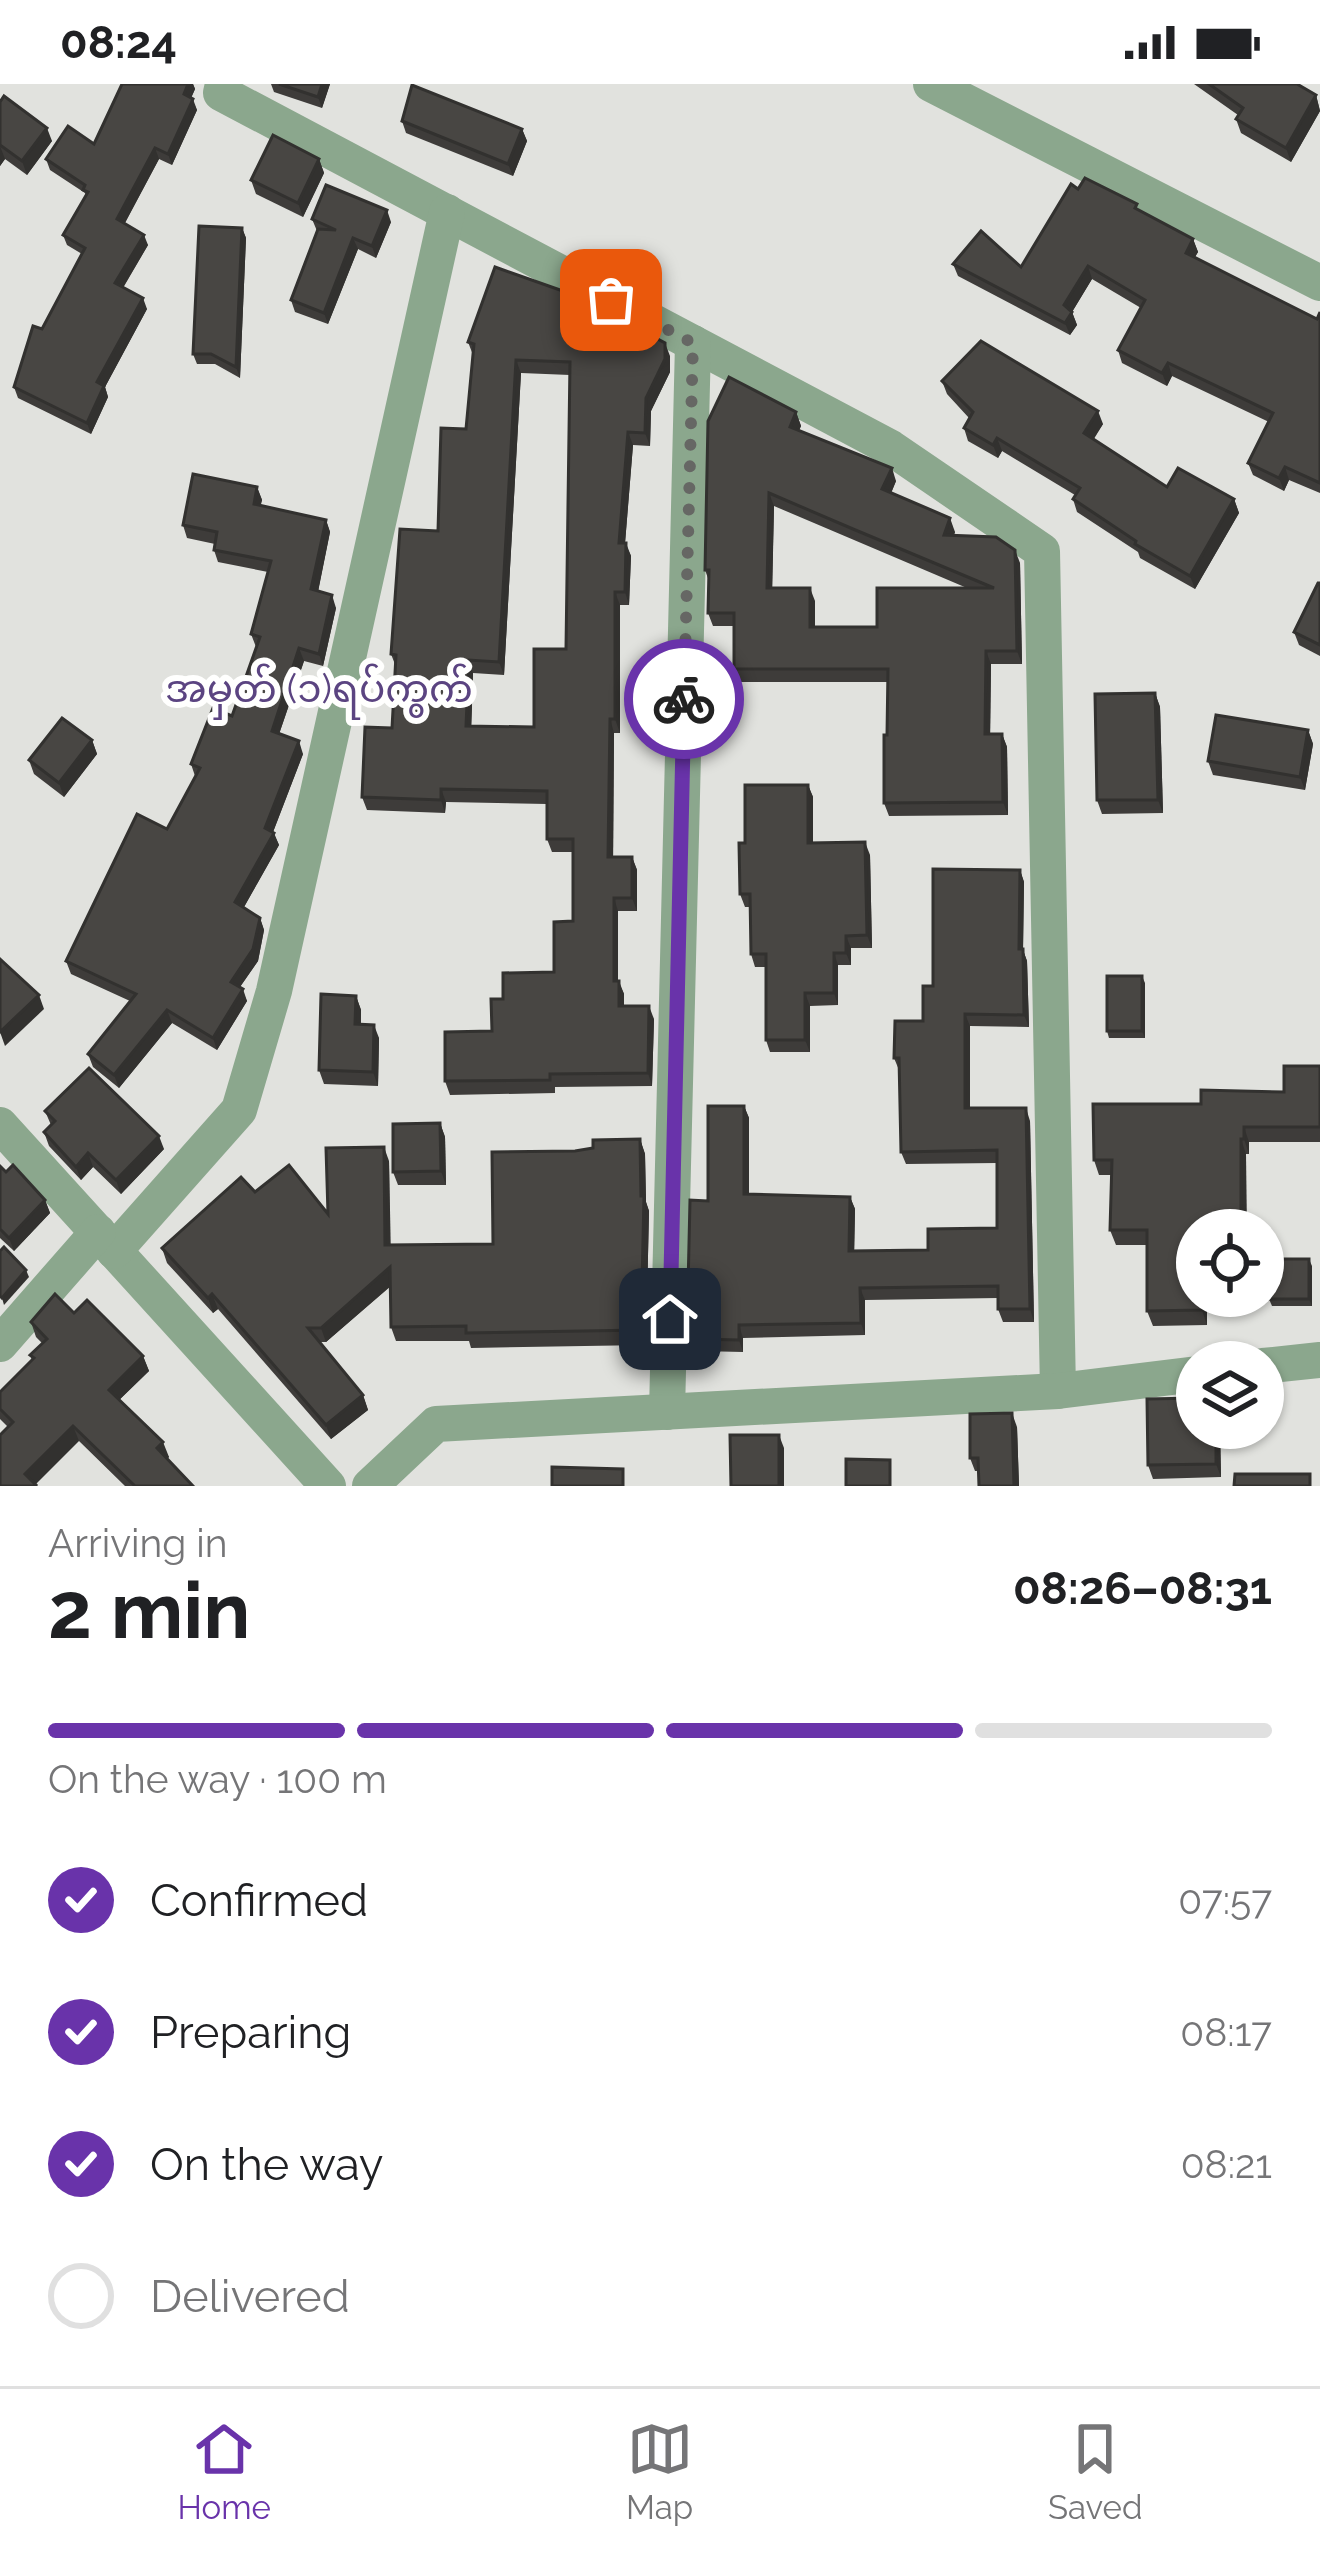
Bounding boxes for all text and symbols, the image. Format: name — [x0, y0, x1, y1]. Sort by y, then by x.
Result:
text: 08:24 — [60, 16, 177, 69]
pin — [560, 249, 662, 351]
icon: bag — [578, 267, 644, 333]
courier — [624, 639, 744, 759]
district label: အမှတ် (၁)ရပ်ကွက် — [165, 663, 473, 720]
icon: bike — [651, 666, 717, 732]
map controls — [1176, 1209, 1284, 1449]
button: locate — [1176, 1209, 1284, 1317]
pin — [619, 1268, 721, 1370]
icon: home — [637, 1286, 703, 1352]
button: layers — [1176, 1341, 1284, 1449]
text: Arriving in — [48, 1520, 228, 1566]
text: 08:26–08:31 — [1013, 1562, 1272, 1615]
text: 2 min — [48, 1565, 250, 1656]
text: On the way · 100 m — [48, 1756, 387, 1802]
icon: check — [48, 1867, 114, 1933]
text: Confirmed — [150, 1874, 368, 1927]
text: 07:57 — [1178, 1877, 1272, 1923]
icon: check — [48, 1999, 114, 2065]
text: Preparing — [150, 2006, 351, 2059]
text: 08:17 — [1180, 2009, 1272, 2055]
icon: check — [48, 2131, 114, 2197]
text: On the way — [150, 2138, 384, 2191]
text: 08:21 — [1181, 2141, 1272, 2187]
text: Delivered — [150, 2270, 350, 2323]
tab: Home — [178, 2416, 271, 2527]
tab: Map — [626, 2416, 693, 2527]
tab: Saved — [1048, 2416, 1142, 2527]

